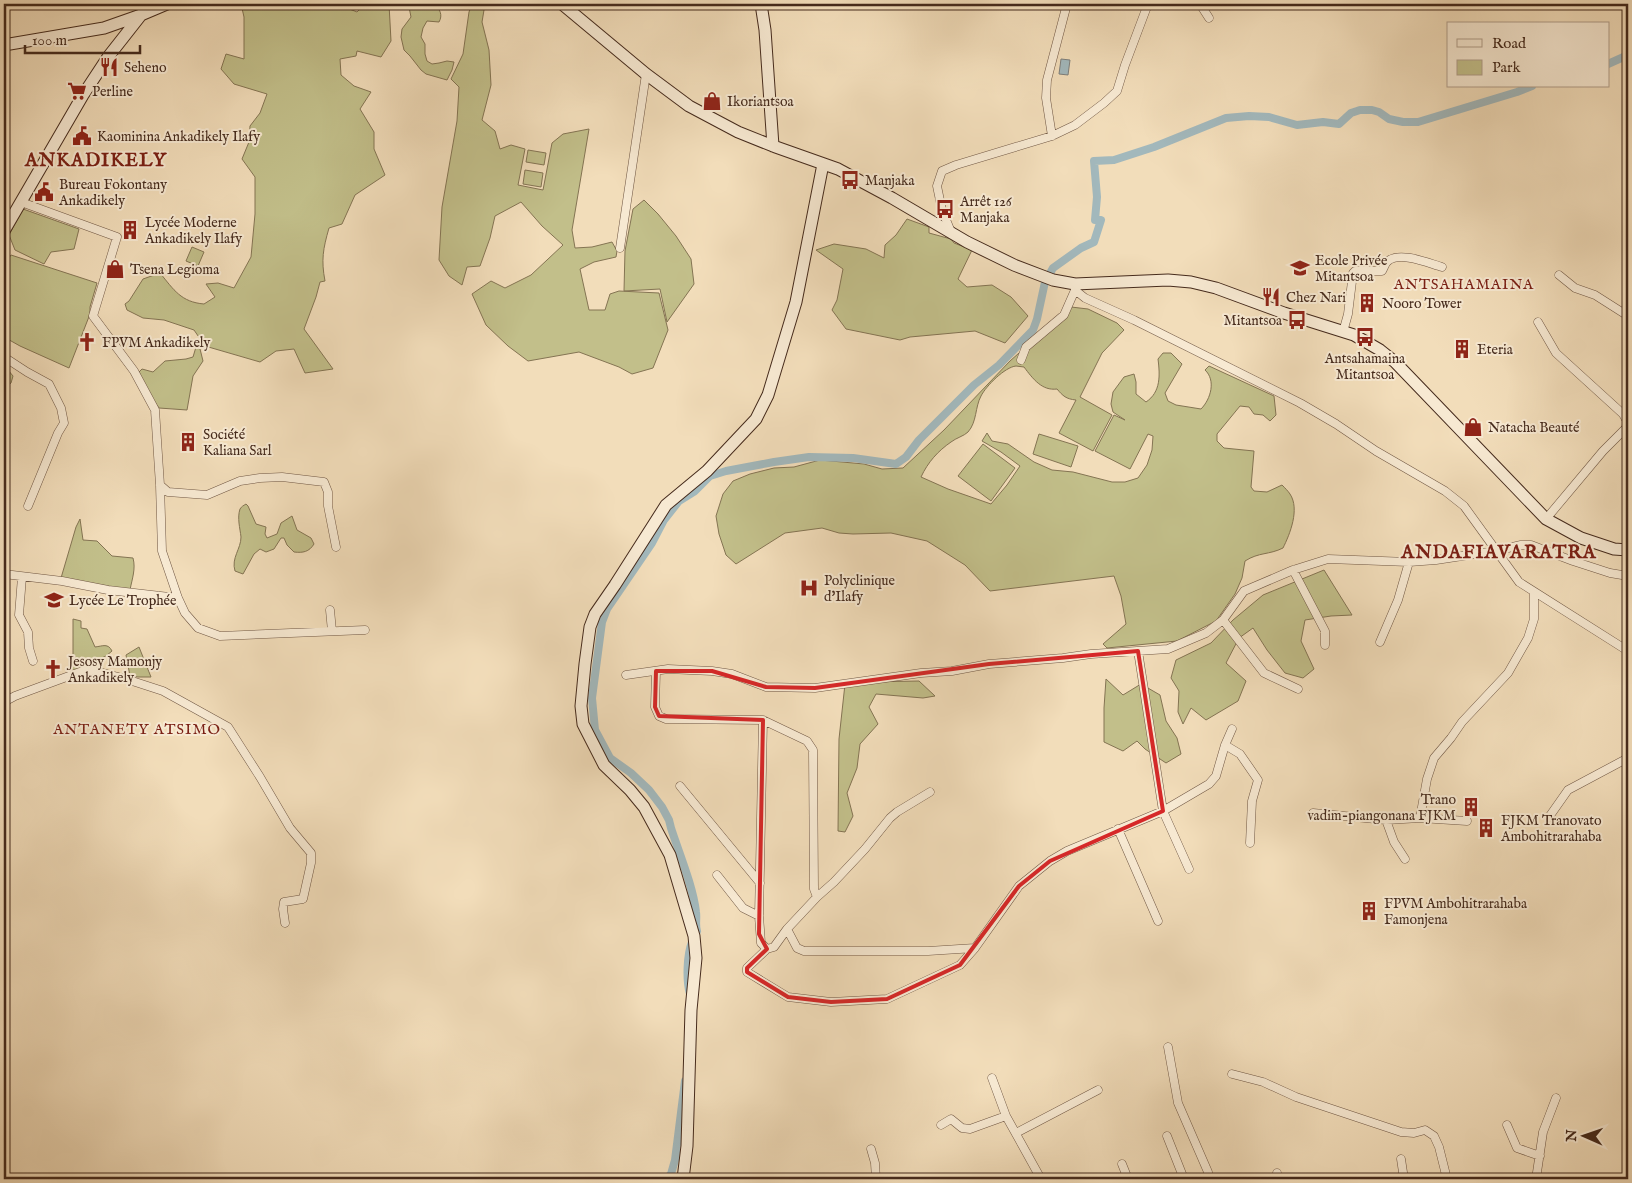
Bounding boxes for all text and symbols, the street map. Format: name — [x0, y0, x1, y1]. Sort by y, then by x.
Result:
scale bar — [25, 22, 140, 54]
legend — [1447, 22, 1610, 88]
text: 100 m — [32, 31, 68, 50]
text: Road — [1492, 34, 1527, 53]
restaurant icon: Seheno — [98, 56, 120, 78]
text: Park — [1492, 58, 1522, 77]
place label: Seheno — [124, 59, 167, 77]
supermarket icon: Perline — [66, 80, 88, 102]
place label: Perline — [92, 83, 134, 101]
shop icon: Ikoriantsoa — [701, 90, 723, 112]
place label: Ikoriantsoa — [727, 93, 795, 111]
public building icon: Kaominina Ankadikely Ilafy — [71, 125, 93, 147]
place label: Kaominina Ankadikely Ilafy — [97, 128, 260, 146]
district label: ANKADIKELY — [24, 149, 167, 173]
bus stop icon: Manjaka — [839, 169, 861, 191]
place label: Manjaka — [865, 172, 915, 190]
place label: Bureau Fokontany Ankadikely — [58, 176, 167, 210]
public building icon: Bureau Fokontany Ankadikely — [33, 181, 55, 203]
place label: Arrêt 126 Manjaka — [959, 193, 1013, 227]
bus stop icon: Arrêt 126 Manjaka — [934, 198, 956, 220]
place label: Lycée Moderne Ankadikely Ilafy — [144, 214, 242, 248]
building icon: Lycée Moderne Ankadikely Ilafy — [119, 219, 141, 241]
place label: Ecole Privée Mitantsoa — [1315, 252, 1388, 286]
school or university icon: Ecole Privée Mitantsoa — [1289, 257, 1311, 279]
shop icon: Tsena Legioma — [104, 258, 126, 280]
place label: Tsena Legioma — [130, 261, 220, 279]
district label: ANTSAHAMAINA — [1393, 275, 1534, 294]
restaurant icon: Chez Nari — [1260, 286, 1282, 308]
place label: Chez Nari — [1286, 289, 1346, 307]
building icon: Nooro Tower — [1356, 292, 1378, 314]
place label: Nooro Tower — [1382, 295, 1462, 313]
bus stop icon: Mitantsoa — [1286, 309, 1308, 331]
place label: Mitantsoa — [1224, 312, 1283, 330]
bus stop icon: Antsahamaina Mitantsoa — [1354, 326, 1376, 348]
church icon: FPVM Ankadikely — [76, 331, 98, 353]
place label: FPVM Ankadikely — [102, 334, 211, 352]
building icon: Eteria — [1451, 338, 1473, 360]
place label: Eteria — [1477, 341, 1514, 359]
place label: Antsahamaina Mitantsoa — [1324, 350, 1406, 384]
shop icon: Natacha Beauté — [1462, 416, 1484, 438]
place label: Natacha Beauté — [1488, 419, 1580, 437]
place label: Société Kaliana Sarl — [203, 426, 272, 460]
building icon: Société Kaliana Sarl — [177, 431, 199, 453]
district label: ANDAFIAVARATRA — [1400, 541, 1597, 565]
place label: Polyclinique d'Ilafy — [824, 572, 896, 606]
hospital icon: Polyclinique d'Ilafy — [798, 577, 820, 599]
school or university icon: Lycée Le Trophée — [43, 589, 65, 611]
place label: Lycée Le Trophée — [69, 592, 177, 610]
place label: Jesosy Mamonjy Ankadikely — [66, 653, 162, 687]
church icon: Jesosy Mamonjy Ankadikely — [42, 658, 64, 680]
district label: ANTANETY ATSIMO — [52, 720, 221, 739]
place label: Trano vadim-piangonana FJKM — [1307, 791, 1456, 825]
building icon: Trano vadim-piangonana FJKM — [1460, 796, 1482, 818]
place label: FJKM Tranovato Ambohitrarahaba — [1500, 812, 1603, 846]
building icon: FJKM Tranovato Ambohitrarahaba — [1475, 817, 1497, 839]
place label: FPVM Ambohitrarahaba Famonjena — [1384, 895, 1528, 929]
building icon: FPVM Ambohitrarahaba Famonjena — [1358, 900, 1380, 922]
north arrow — [1560, 1110, 1610, 1160]
text: N — [1563, 1129, 1581, 1143]

